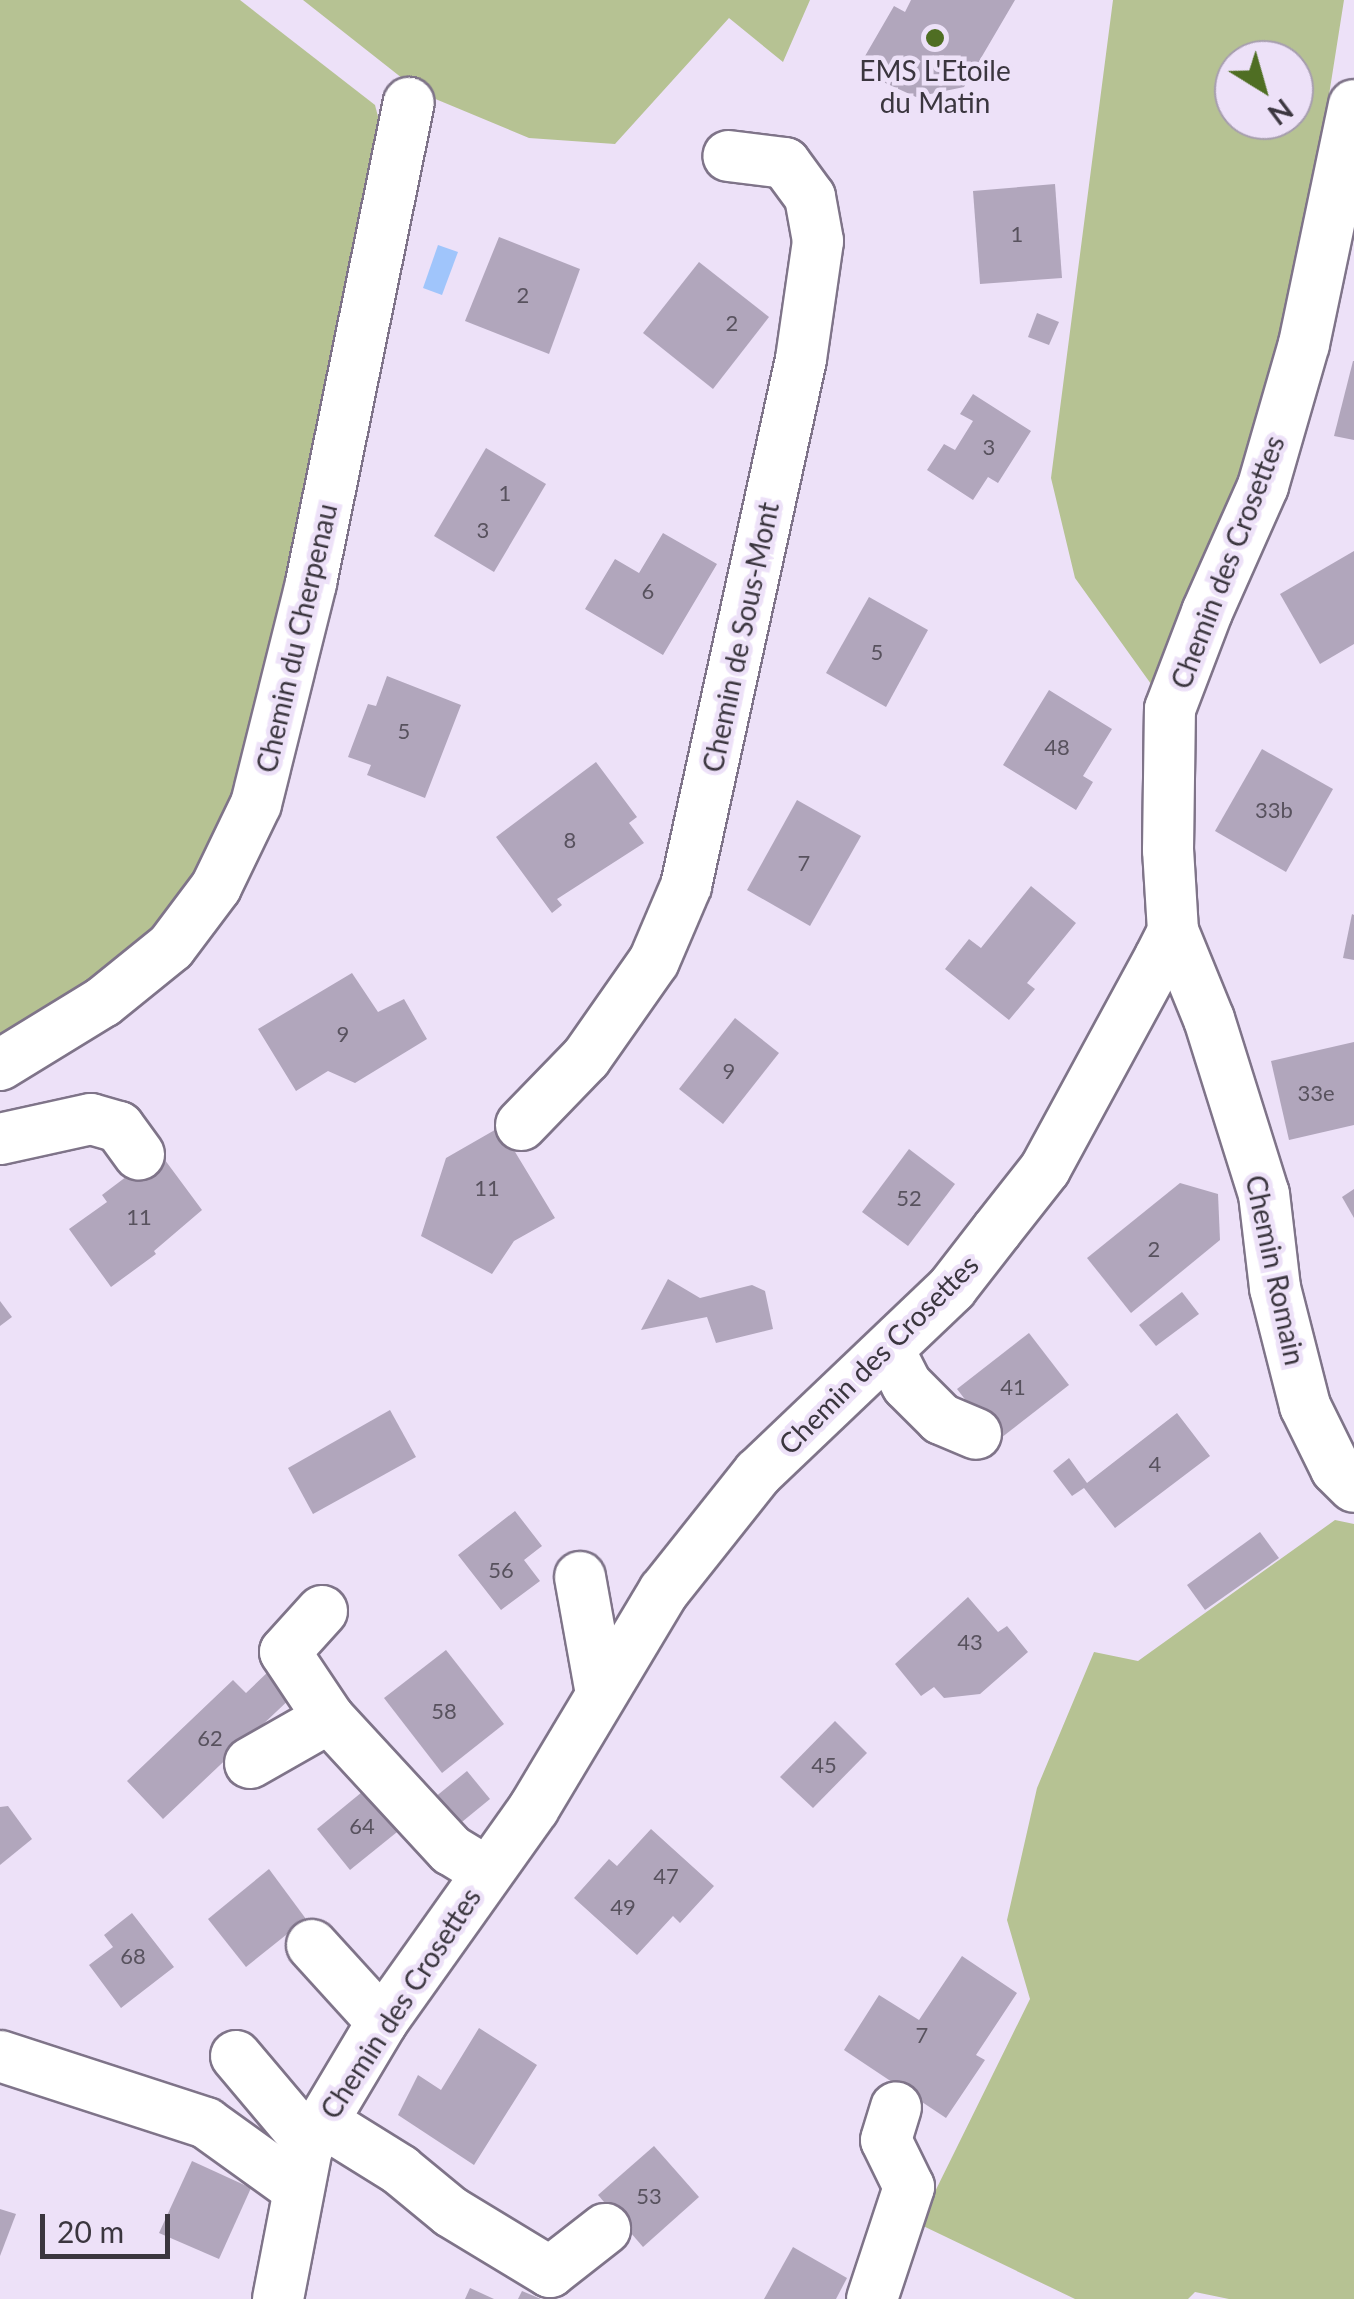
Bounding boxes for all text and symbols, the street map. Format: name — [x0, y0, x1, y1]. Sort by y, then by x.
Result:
marker: EMS L'Etoile du Matin — [924, 27, 946, 49]
north arrow — [1214, 40, 1314, 140]
place label: EMS L'Etoile du Matin — [859, 53, 1011, 119]
text: N — [1262, 92, 1300, 132]
house number: 1 — [1011, 221, 1023, 247]
house number: 2 — [517, 282, 529, 308]
house number: 2 — [726, 310, 738, 336]
street label: Chemin des Crosettes — [1163, 431, 1291, 693]
house number: 3 — [983, 434, 995, 460]
house number: 1 — [499, 480, 511, 506]
street label: Chemin de Sous-Mont — [695, 499, 785, 775]
street label: Chemin du Cherpenau — [249, 500, 343, 776]
house number: 3 — [477, 517, 489, 543]
house number: 6 — [642, 578, 654, 604]
house number: 5 — [871, 639, 883, 665]
house number: 5 — [398, 718, 410, 744]
house number: 48 — [1044, 734, 1070, 760]
house number: 33b — [1255, 797, 1293, 823]
house number: 8 — [564, 827, 576, 853]
house number: 7 — [798, 850, 810, 876]
house number: 9 — [337, 1021, 349, 1047]
house number: 9 — [723, 1058, 735, 1084]
house number: 33e — [1297, 1080, 1335, 1106]
street label: Chemin Romain — [1239, 1172, 1313, 1368]
house number: 11 — [474, 1175, 500, 1201]
house number: 52 — [896, 1185, 922, 1211]
house number: 11 — [126, 1204, 152, 1230]
house number: 2 — [1148, 1236, 1160, 1262]
street label: Chemin des Crosettes — [771, 1247, 985, 1461]
house number: 41 — [1000, 1374, 1026, 1400]
house number: 4 — [1149, 1451, 1161, 1477]
house number: 56 — [488, 1557, 514, 1583]
house number: 43 — [957, 1629, 983, 1655]
house number: 58 — [431, 1698, 457, 1724]
house number: 62 — [197, 1725, 223, 1751]
house number: 45 — [811, 1752, 837, 1778]
house number: 64 — [349, 1813, 375, 1839]
house number: 47 — [653, 1863, 679, 1889]
street label: Chemin des Crosettes — [313, 1881, 487, 2125]
house number: 49 — [610, 1894, 636, 1920]
house number: 68 — [120, 1943, 146, 1969]
house number: 7 — [916, 2022, 928, 2048]
house number: 53 — [636, 2183, 662, 2209]
scale bar — [45, 2194, 175, 2256]
text: 20 m — [57, 2213, 124, 2249]

